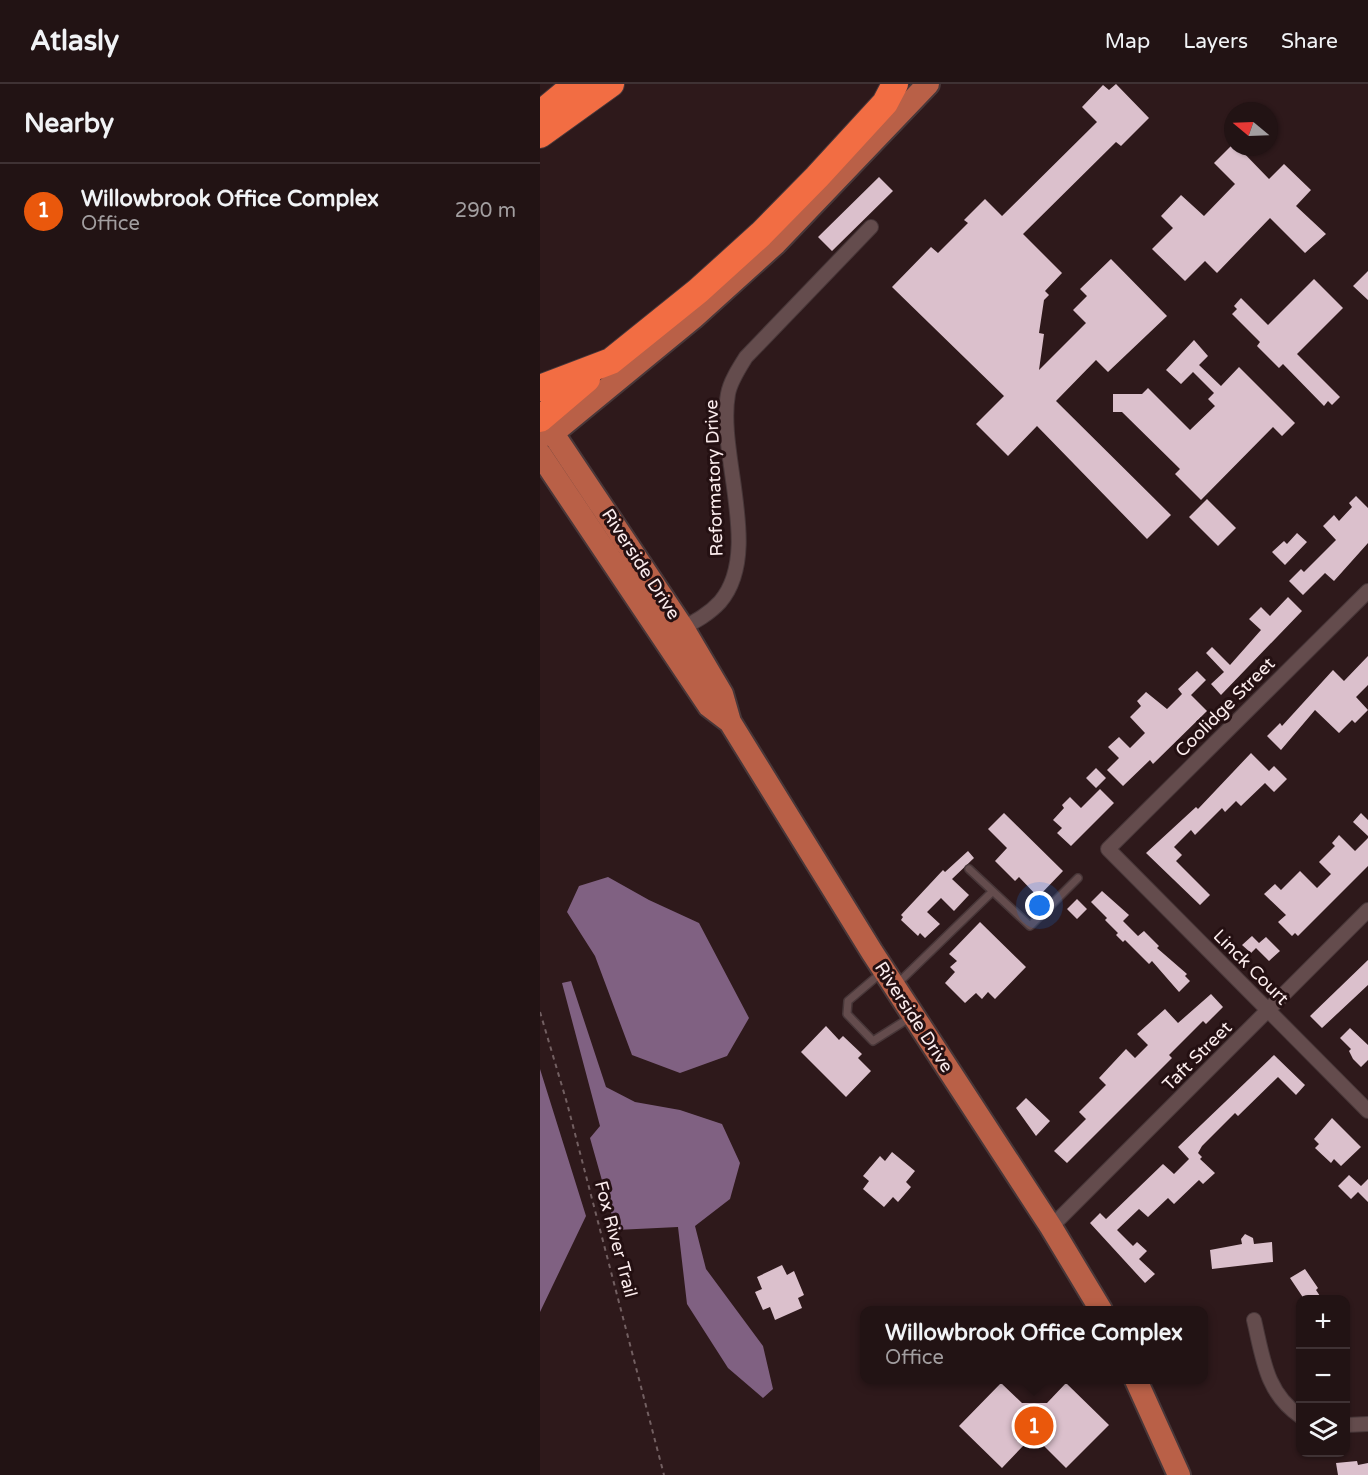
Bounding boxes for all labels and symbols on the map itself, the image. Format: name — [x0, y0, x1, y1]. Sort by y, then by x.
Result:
north arrow — [1224, 102, 1278, 156]
street label: Reformatory Drive — [700, 399, 728, 557]
street label: Riverside Drive — [597, 505, 685, 623]
street label: Coolidge Street — [1171, 652, 1280, 761]
your location — [1025, 891, 1054, 920]
street label: Linck Court — [1209, 925, 1293, 1009]
street label: Riverside Drive — [870, 958, 958, 1076]
street label: Taft Street — [1158, 1017, 1236, 1095]
street label: Fox River Trail — [590, 1178, 642, 1300]
pin: 1 — [1014, 1404, 1054, 1448]

